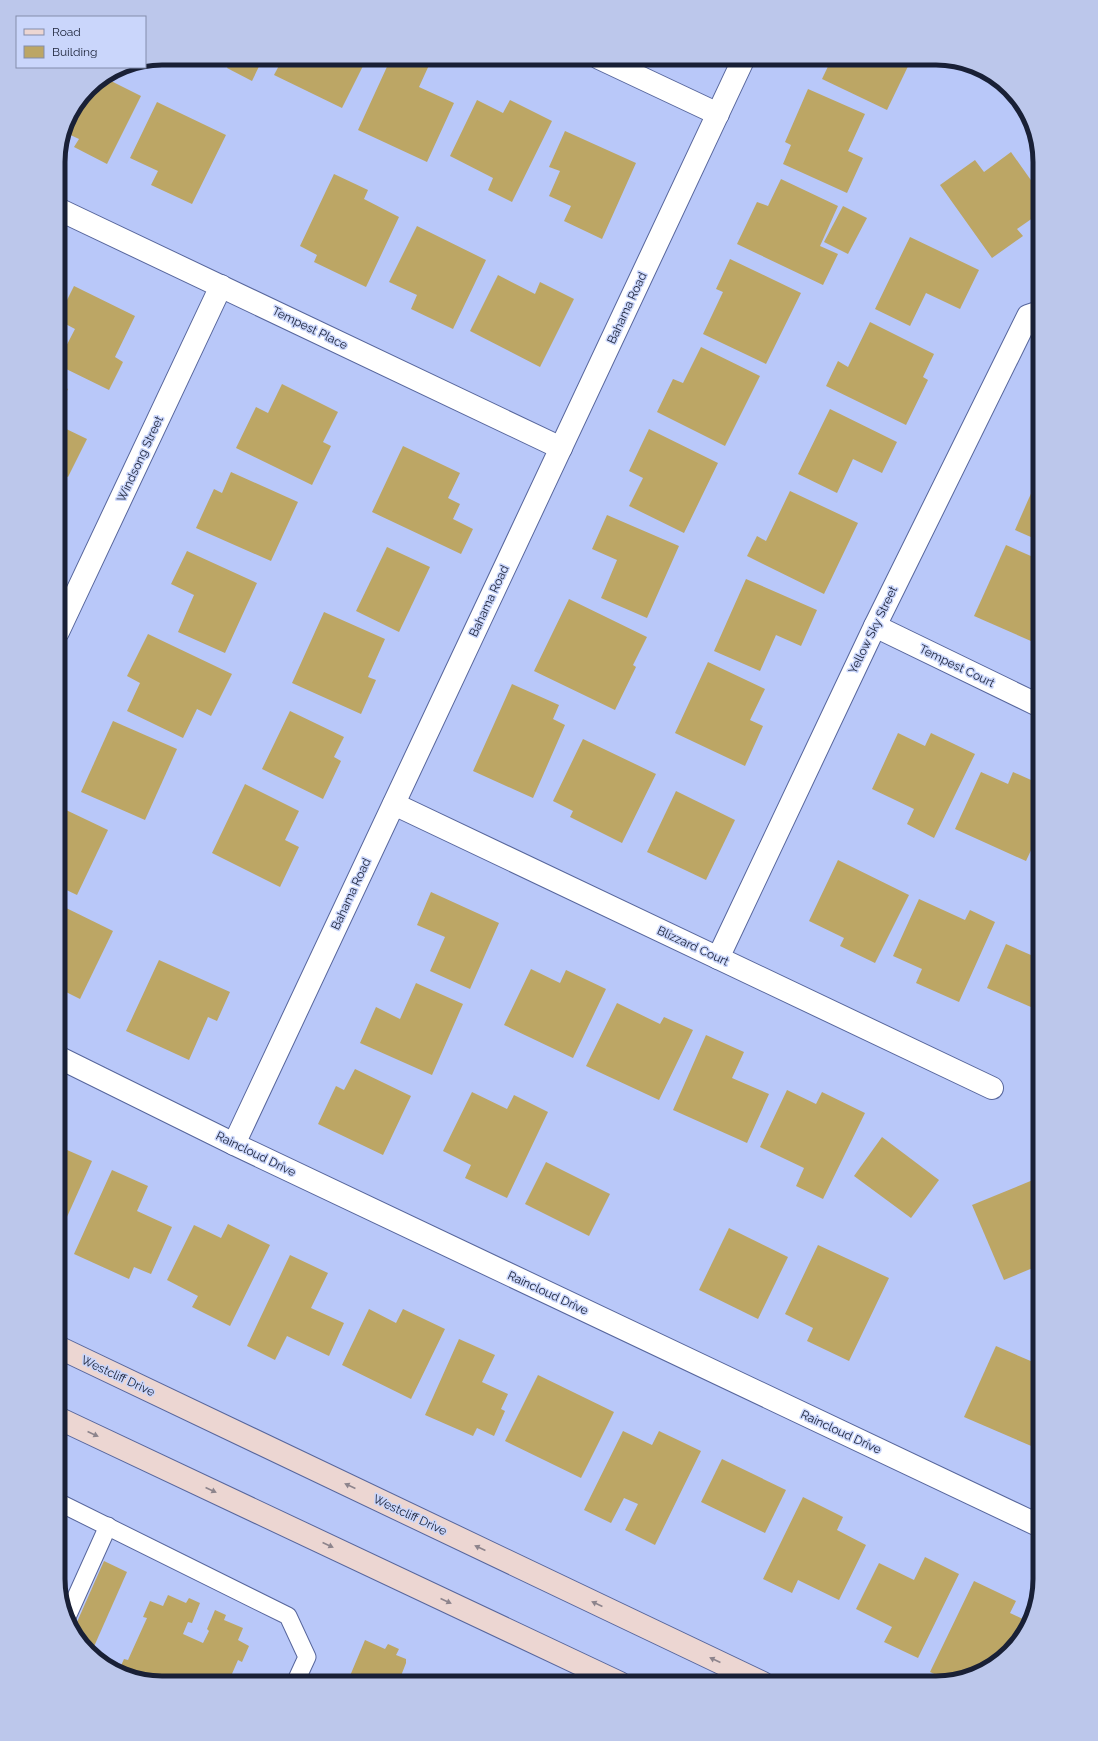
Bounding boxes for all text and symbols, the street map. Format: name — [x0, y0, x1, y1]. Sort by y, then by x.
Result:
legend — [16, 16, 146, 68]
text: Road — [52, 25, 81, 39]
text: Building — [52, 45, 98, 59]
street label: Bahama Road — [604, 270, 650, 346]
street label: Tempest Place — [270, 304, 350, 352]
street label: Windsong Street — [114, 414, 166, 504]
street label: Bahama Road — [466, 563, 512, 639]
street label: Yellow Sky Street — [846, 584, 900, 676]
street label: Tempest Court — [917, 642, 997, 690]
street label: Bahama Road — [328, 856, 374, 932]
street label: Blizzard Court — [655, 923, 731, 969]
street label: Raincloud Drive — [214, 1129, 298, 1179]
street label: Raincloud Drive — [506, 1268, 590, 1318]
street label: Westcliff Drive — [79, 1353, 157, 1399]
street label: Raincloud Drive — [799, 1407, 883, 1457]
one-way arrow — [88, 1431, 99, 1437]
one-way arrow — [344, 1483, 356, 1489]
one-way arrow — [205, 1487, 217, 1493]
street label: Westcliff Drive — [371, 1492, 449, 1538]
one-way arrow — [323, 1542, 334, 1548]
one-way arrow — [474, 1545, 486, 1551]
one-way arrow — [440, 1598, 452, 1604]
one-way arrow — [592, 1601, 603, 1607]
one-way arrow — [709, 1657, 720, 1663]

